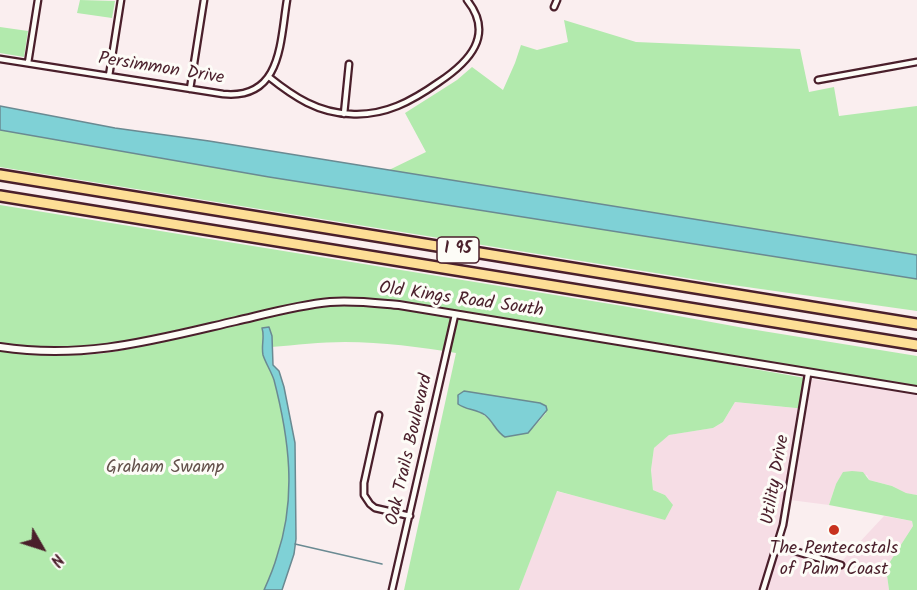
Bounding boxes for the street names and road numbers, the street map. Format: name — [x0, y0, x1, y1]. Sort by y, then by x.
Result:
street label: Persimmon Drive — [97, 49, 225, 91]
road number: I 95 — [437, 237, 479, 263]
street label: Old Kings Road South — [377, 279, 545, 323]
street label: Oak Trails Boulevard — [383, 372, 439, 528]
street label: Utility Drive — [758, 433, 796, 527]

